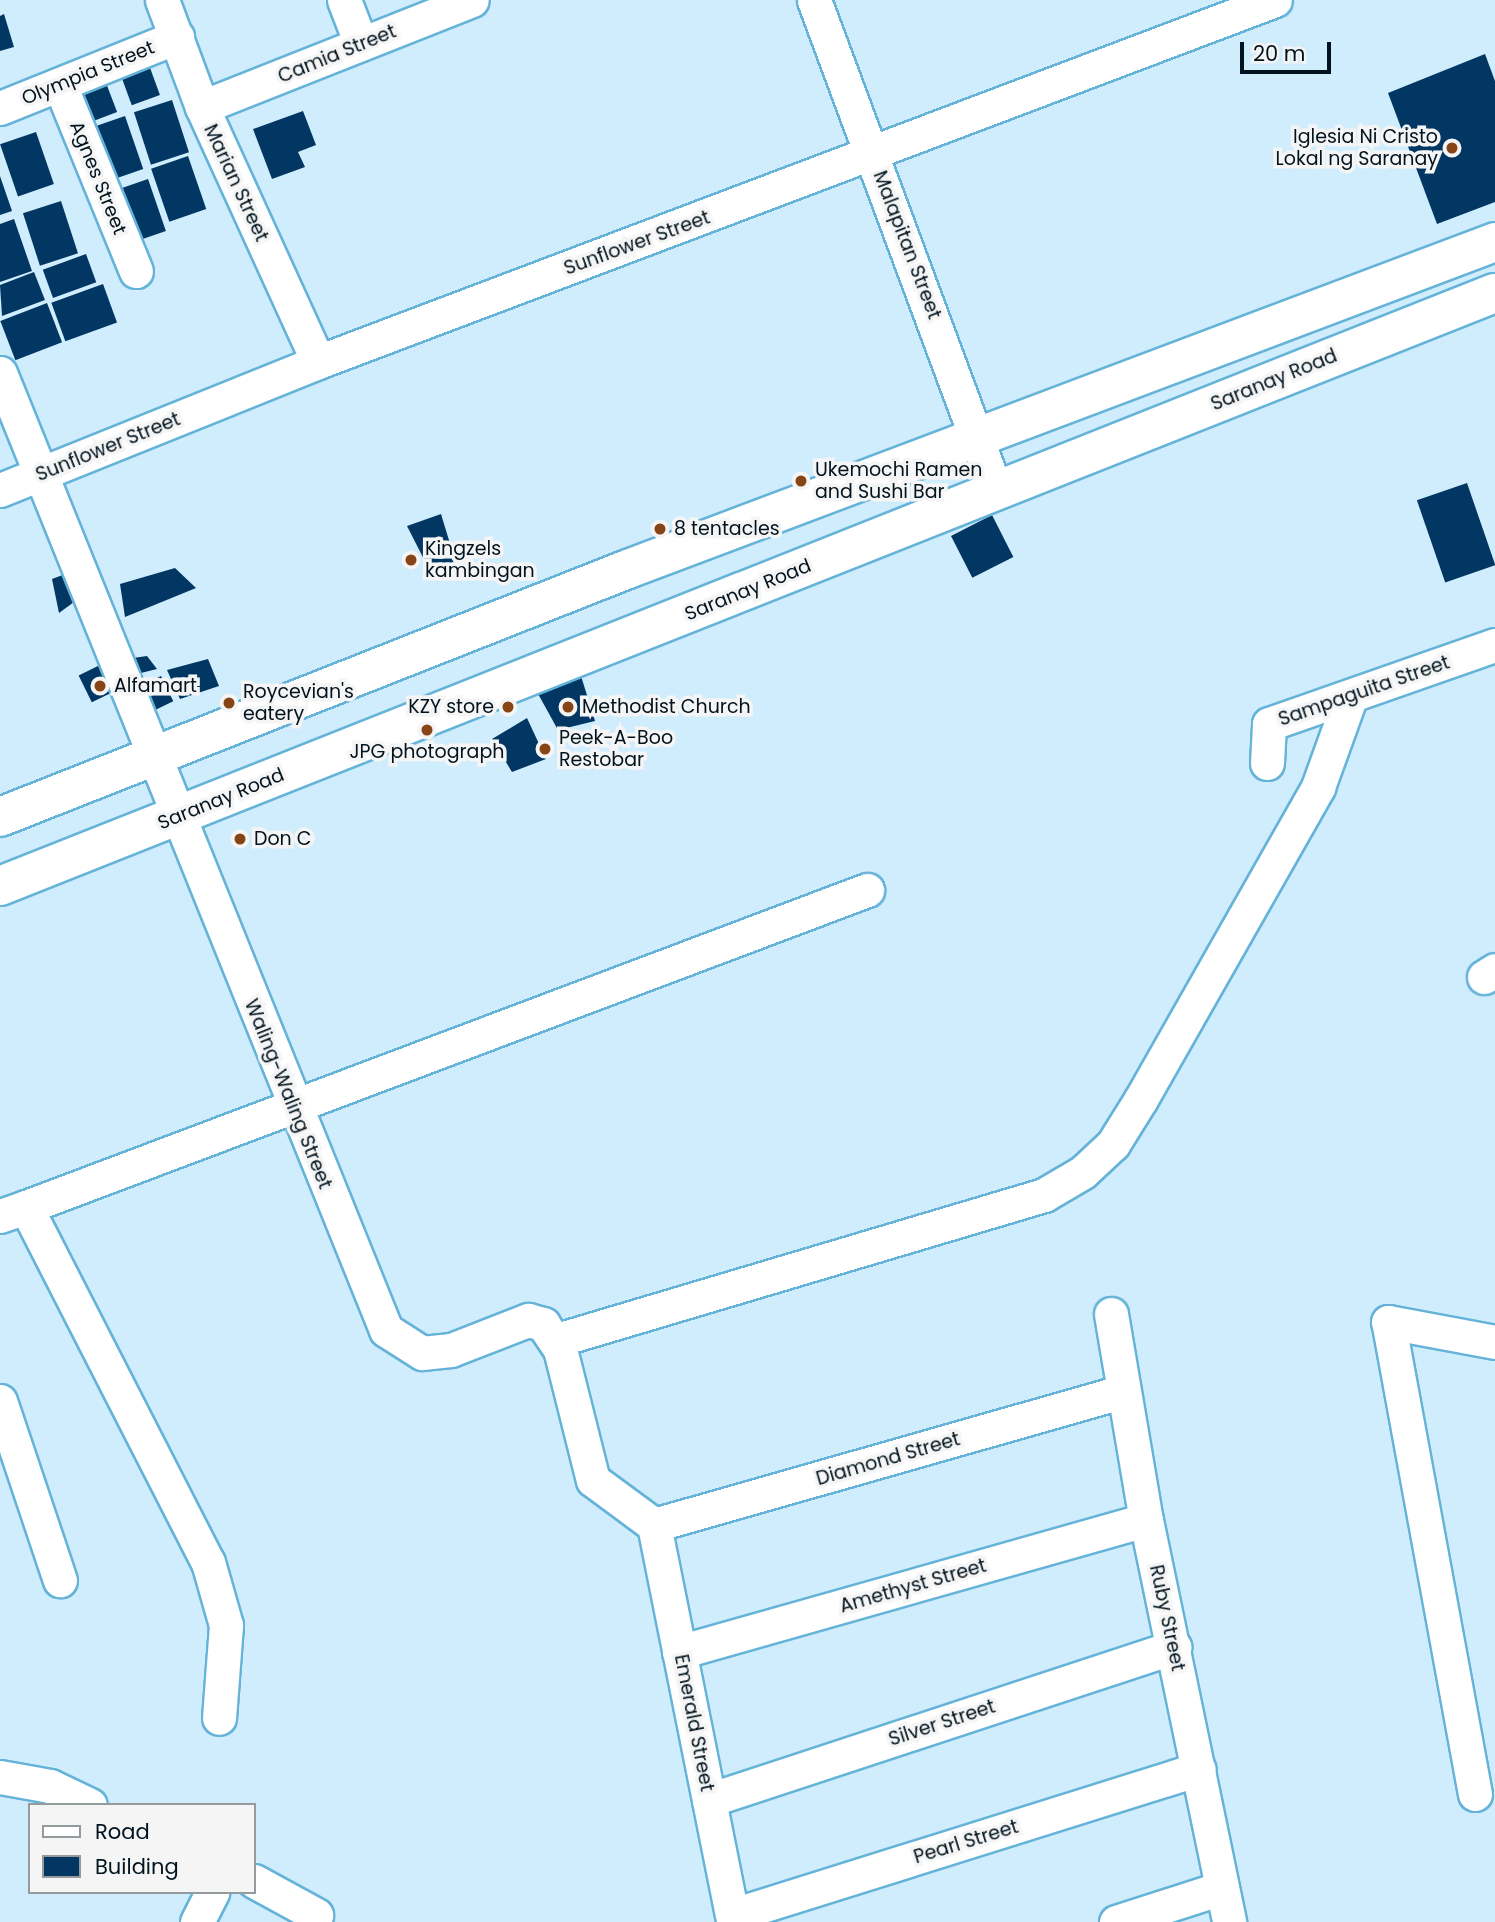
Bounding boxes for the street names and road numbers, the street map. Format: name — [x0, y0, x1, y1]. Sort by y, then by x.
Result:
street label: Camia Street — [275, 20, 399, 88]
street label: Olympia Street — [18, 36, 158, 110]
street label: Agnes Street — [65, 118, 131, 238]
street label: Marian Street — [199, 121, 273, 245]
street label: Malapitan Street — [868, 168, 946, 322]
street label: Sunflower Street — [561, 206, 713, 280]
street label: Saranay Road — [1208, 344, 1340, 416]
street label: Sunflower Street — [32, 408, 184, 486]
street label: Saranay Road — [682, 554, 814, 626]
street label: Sampaguita Street — [1275, 651, 1453, 731]
street label: Saranay Road — [155, 763, 287, 835]
street label: Waling-Waling Street — [239, 996, 337, 1192]
street label: Diamond Street — [814, 1428, 962, 1490]
street label: Amethyst Street — [837, 1554, 989, 1618]
street label: Ruby Street — [1145, 1563, 1189, 1673]
street label: Emerald Street — [670, 1652, 718, 1794]
street label: Silver Street — [886, 1695, 998, 1751]
street label: Pearl Street — [911, 1815, 1021, 1869]

